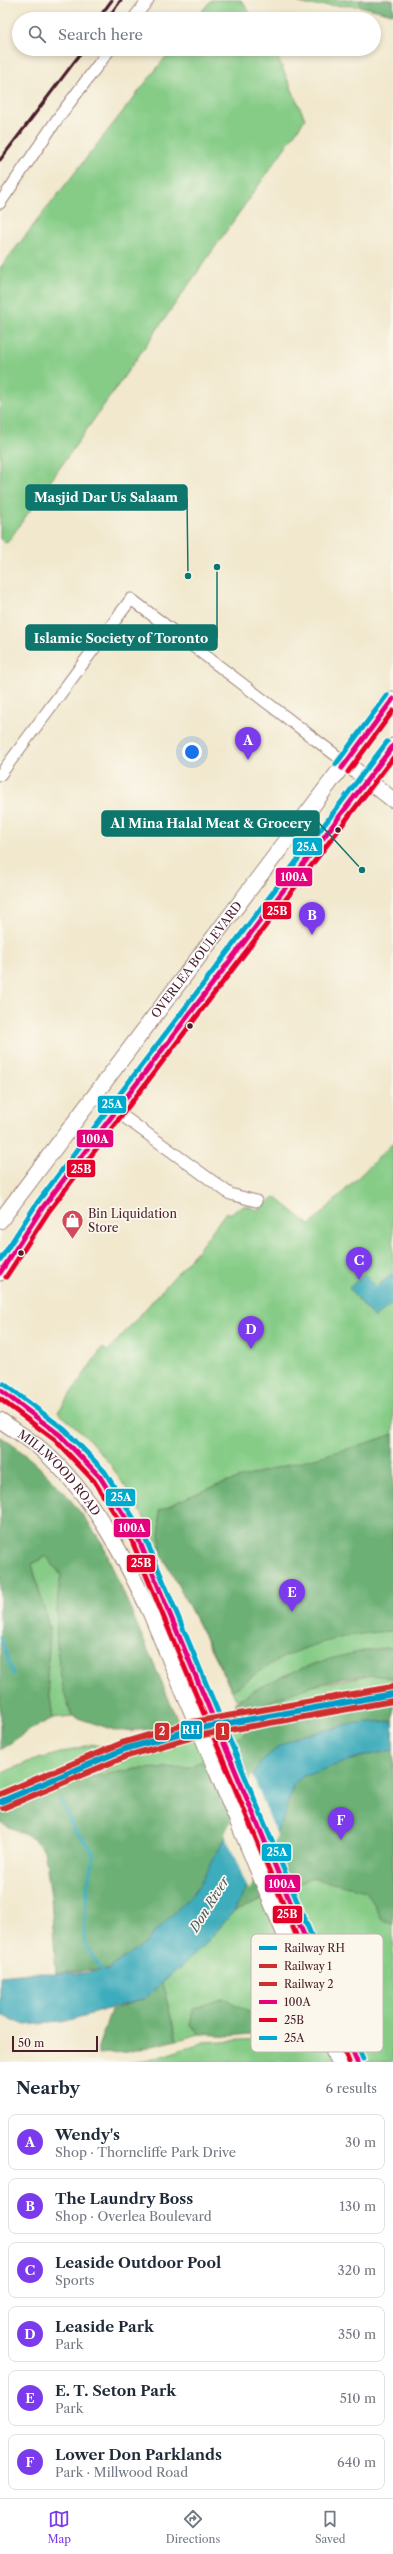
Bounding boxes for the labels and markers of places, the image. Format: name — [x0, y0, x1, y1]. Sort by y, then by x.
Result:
callout: Masjid Dar Us Salaam — [26, 485, 187, 510]
callout: Islamic Society of Toronto — [26, 625, 217, 650]
pin: A — [235, 727, 261, 760]
callout: Al Mina Halal Meat & Grocery — [102, 811, 319, 836]
unlabelled marker — [333, 825, 343, 835]
pin: B — [299, 902, 325, 935]
unlabelled marker — [185, 1021, 195, 1031]
place label: Bin Liquidation Store — [88, 1206, 177, 1235]
shop icon: Bin Liquidation Store — [59, 1208, 85, 1241]
pin: C — [346, 1247, 372, 1280]
unlabelled marker — [16, 1248, 26, 1258]
pin: D — [238, 1316, 264, 1349]
pin: E — [279, 1579, 305, 1612]
pin: F — [328, 1807, 354, 1840]

